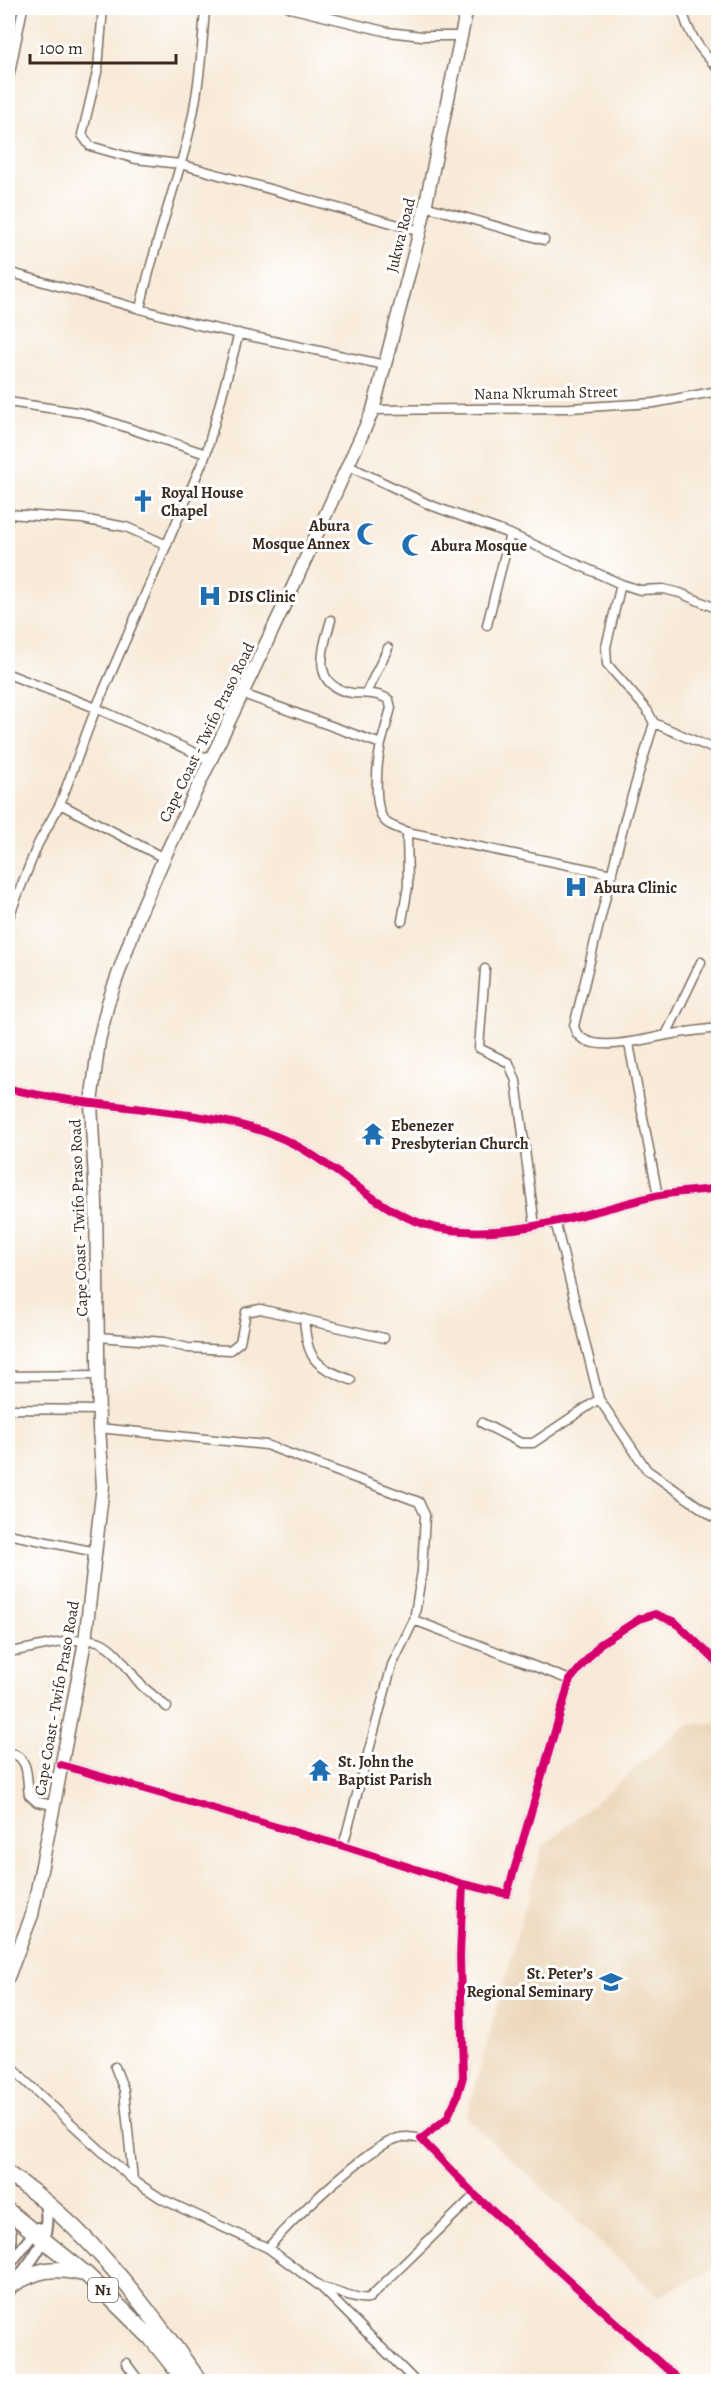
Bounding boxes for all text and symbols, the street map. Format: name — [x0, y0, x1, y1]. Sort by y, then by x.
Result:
scale bar — [30, 27, 176, 65]
text: 100 m — [39, 36, 83, 60]
street label: Jukwa Road — [381, 195, 421, 275]
street label: Nana Nkrumah Street — [474, 381, 618, 405]
place label: Royal House Chapel — [161, 482, 243, 522]
church icon: Royal House Chapel — [130, 488, 156, 514]
place label: Abura Mosque Annex — [252, 515, 350, 555]
mosque icon: Abura Mosque Annex — [355, 521, 381, 547]
mosque icon: Abura Mosque — [400, 532, 426, 558]
place label: Abura Mosque — [430, 535, 527, 557]
hospital icon: DIS Clinic — [197, 583, 223, 609]
place label: DIS Clinic — [228, 586, 296, 608]
street label: Cape Coast - Twifo Praso Road — [154, 638, 260, 826]
hospital icon: Abura Clinic — [563, 874, 589, 900]
place label: Abura Clinic — [593, 877, 677, 899]
place label: Ebenezer Presbyterian Church — [391, 1115, 529, 1155]
street label: Cape Coast - Twifo Praso Road — [65, 1118, 93, 1317]
temple icon: Ebenezer Presbyterian Church — [360, 1121, 386, 1147]
street label: Cape Coast - Twifo Praso Road — [29, 1599, 85, 1797]
place label: St. John the Baptist Parish — [338, 1751, 432, 1791]
temple icon: St. John the Baptist Parish — [307, 1757, 333, 1783]
place label: St. Peter’s Regional Seminary — [466, 1963, 594, 2003]
school or university icon: St. Peter’s Regional Seminary — [598, 1969, 624, 1995]
road number: N1 — [88, 2278, 118, 2302]

